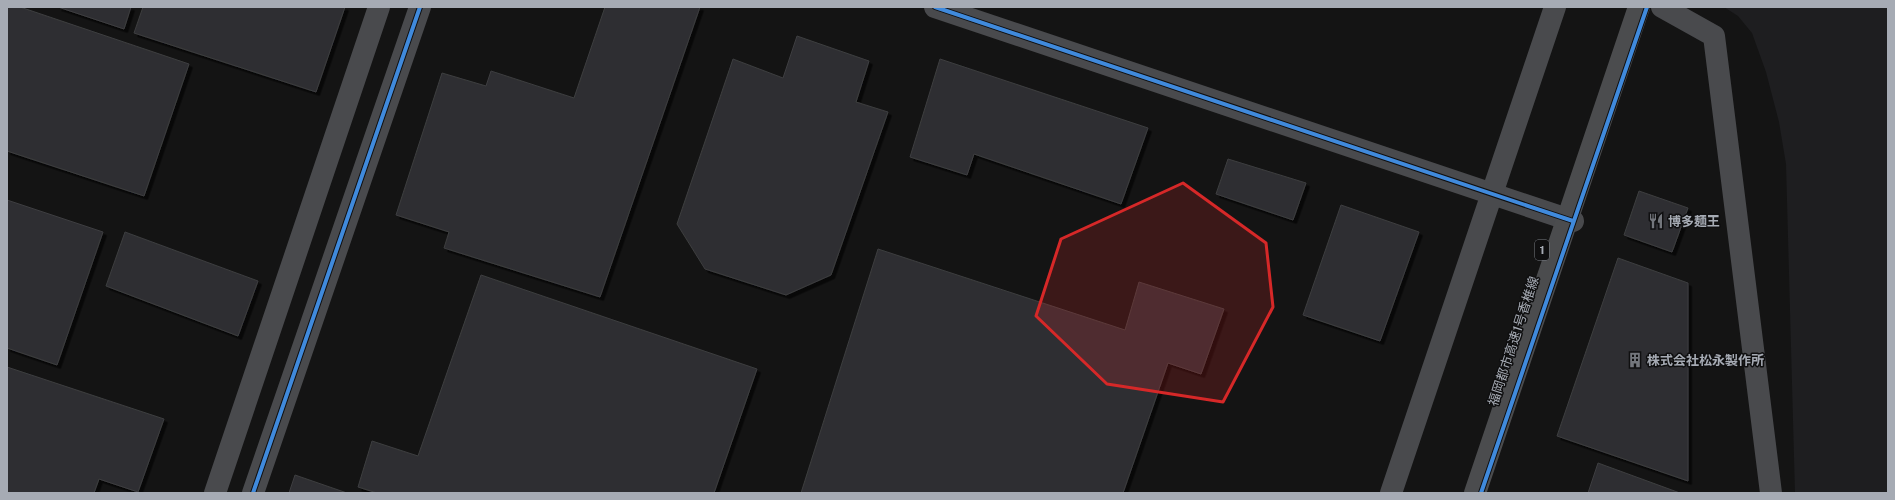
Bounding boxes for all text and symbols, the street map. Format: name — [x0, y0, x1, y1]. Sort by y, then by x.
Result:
restaurant icon: 博多麺王 — [1647, 212, 1665, 230]
place label: 博多麺王 — [1668, 214, 1720, 229]
road number: 1 — [1535, 240, 1549, 260]
street label: 福岡都市高速1号香椎線 — [1485, 274, 1542, 408]
building icon: 株式会社松永製作所 — [1626, 351, 1644, 369]
place label: 株式会社松永製作所 — [1647, 353, 1764, 368]

